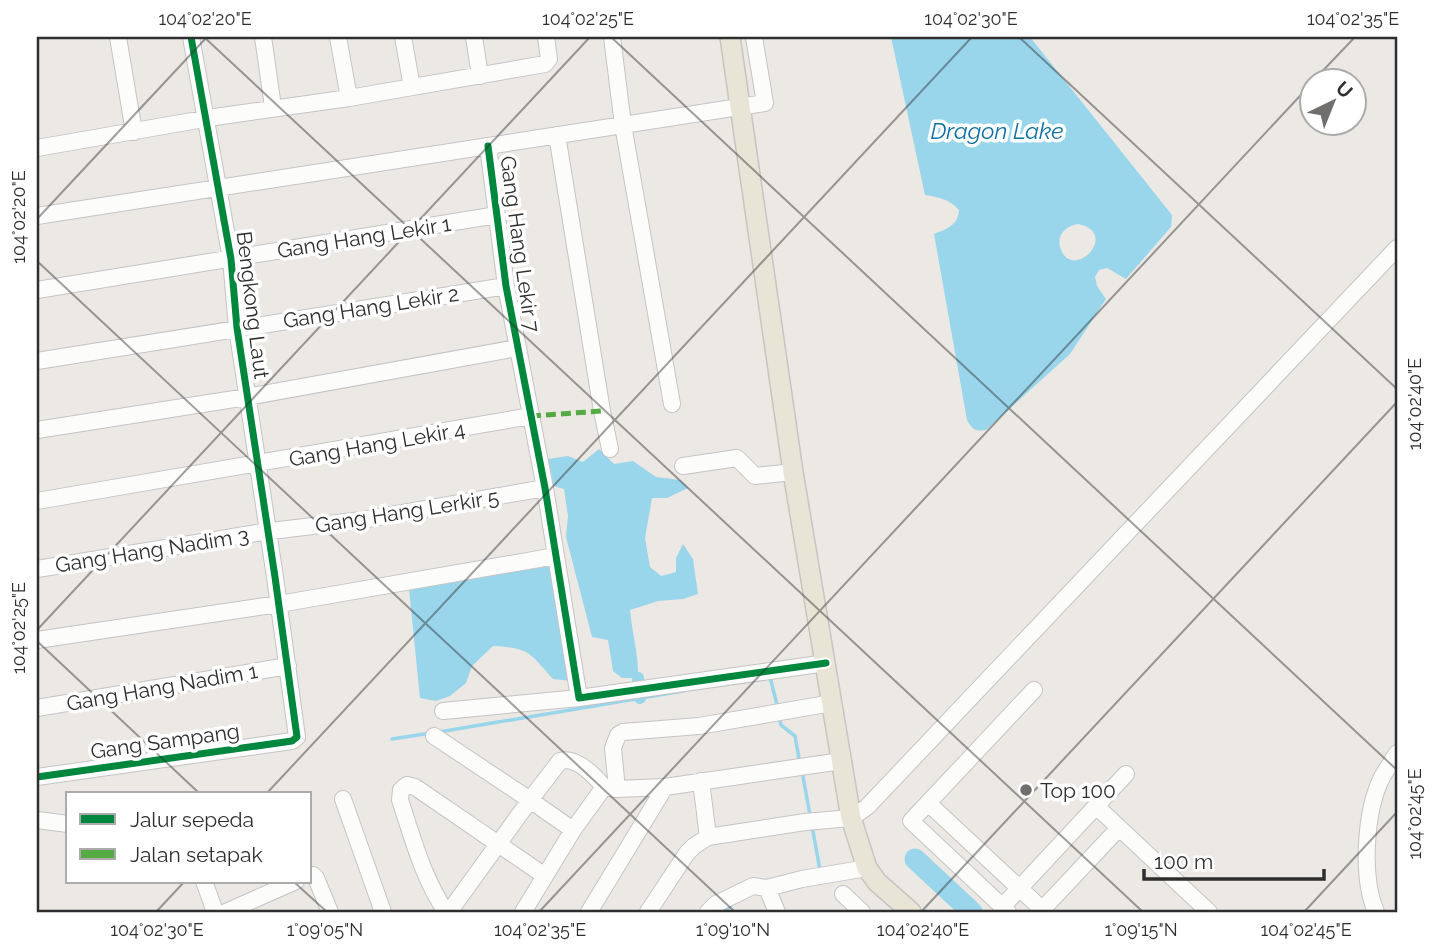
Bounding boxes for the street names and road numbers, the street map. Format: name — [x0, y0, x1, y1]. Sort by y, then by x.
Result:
street label: Gang Hang Lekir 7 — [495, 154, 545, 335]
street label: Gang Hang Lekir 1 — [275, 211, 453, 263]
street label: Bengkong Laut — [232, 230, 274, 380]
street label: Gang Hang Lekir 2 — [281, 281, 461, 333]
street label: Gang Hang Lekir 4 — [287, 416, 467, 472]
street label: Gang Hang Lerkir 5 — [313, 484, 501, 538]
street label: Gang Hang Nadim 3 — [53, 522, 251, 578]
street label: Gang Hang Nadim 1 — [65, 658, 259, 716]
street label: Gang Sampang — [89, 718, 241, 764]

